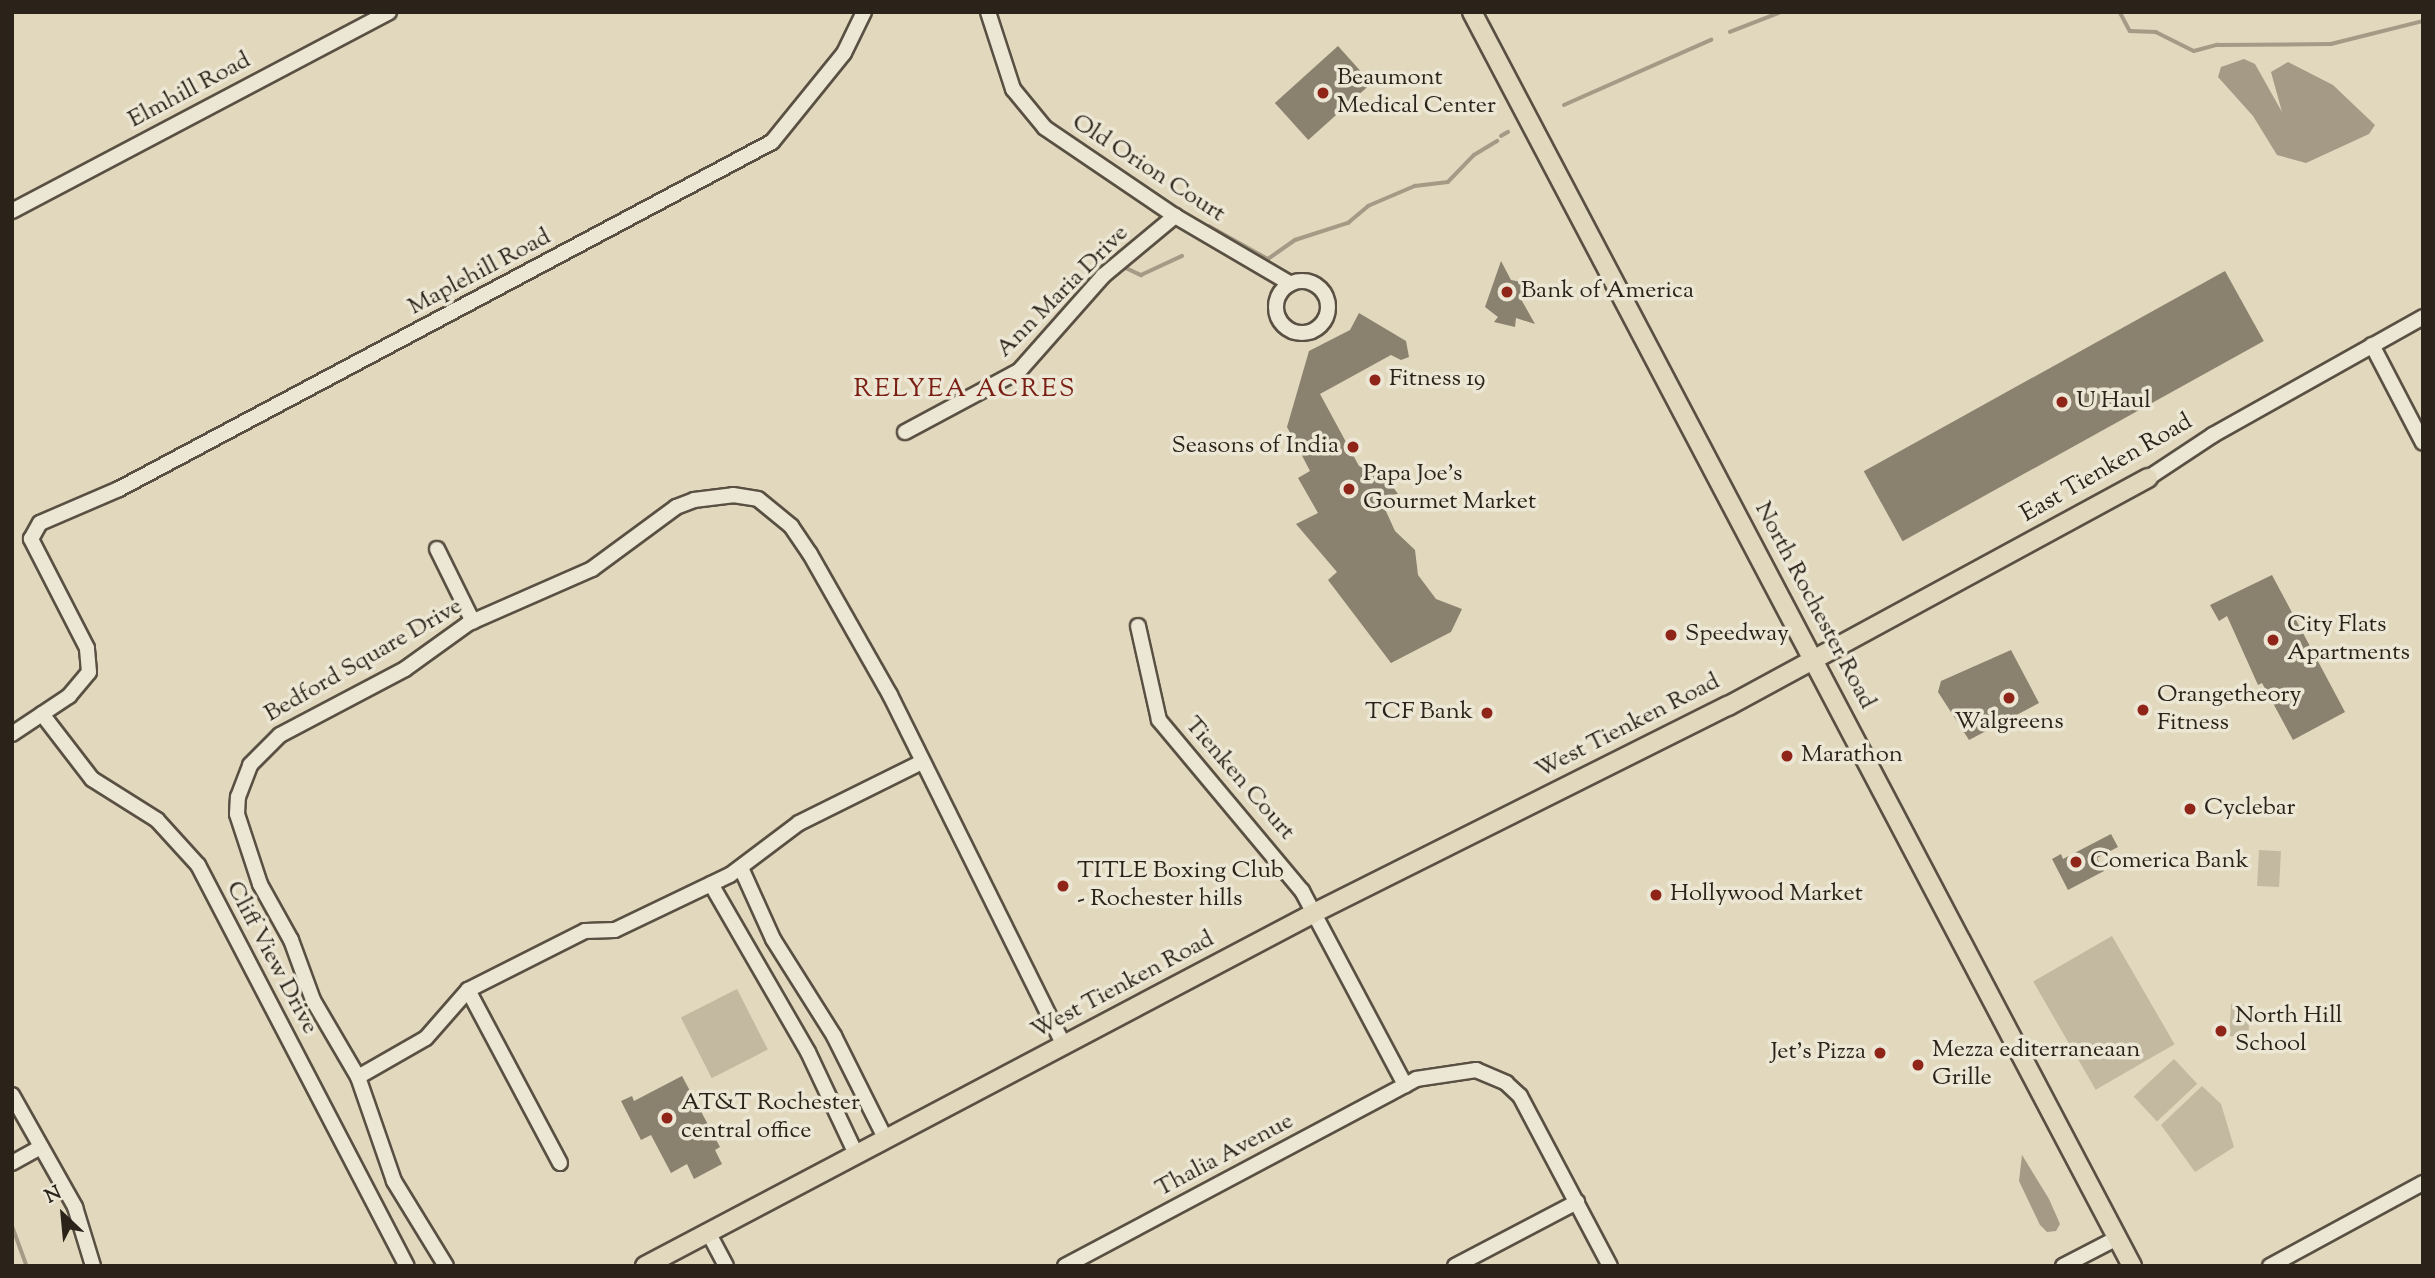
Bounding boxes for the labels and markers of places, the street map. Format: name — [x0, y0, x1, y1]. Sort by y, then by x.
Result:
place label: Beaumont Medical Center — [1337, 65, 1496, 121]
marker: Beaumont Medical Center — [1315, 85, 1331, 101]
place label: Bank of America — [1521, 278, 1694, 306]
marker: Bank of America — [1499, 284, 1515, 300]
place label: Fitness 19 — [1389, 366, 1486, 394]
marker: Fitness 19 — [1367, 372, 1383, 388]
place label: U Haul — [2076, 388, 2151, 416]
marker: U Haul — [2054, 394, 2070, 410]
place label: Seasons of India — [1171, 433, 1339, 461]
marker: Seasons of India — [1345, 439, 1361, 455]
place label: Papa Joe's Gourmet Market — [1363, 461, 1536, 517]
marker: Papa Joe's Gourmet Market — [1341, 481, 1357, 497]
place label: City Flats Apartments — [2287, 612, 2410, 668]
place label: Speedway — [1685, 621, 1789, 649]
marker: Speedway — [1663, 627, 1679, 643]
marker: City Flats Apartments — [2265, 632, 2281, 648]
place label: Orangetheory Fitness — [2157, 682, 2301, 738]
marker: Walgreens — [2001, 690, 2017, 706]
place label: TCF Bank — [1365, 699, 1473, 727]
marker: Orangetheory Fitness — [2135, 702, 2151, 718]
marker: TCF Bank — [1479, 705, 1495, 721]
place label: Walgreens — [1954, 709, 2064, 737]
place label: Marathon — [1801, 742, 1903, 770]
marker: Marathon — [1779, 748, 1795, 764]
place label: Cyclebar — [2204, 795, 2295, 823]
marker: Cyclebar — [2182, 801, 2198, 817]
place label: Comerica Bank — [2090, 848, 2249, 876]
marker: Comerica Bank — [2068, 854, 2084, 870]
place label: TITLE Boxing Club - Rochester hills — [1077, 858, 1284, 914]
marker: TITLE Boxing Club - Rochester hills — [1055, 878, 1071, 894]
place label: Hollywood Market — [1670, 881, 1863, 909]
marker: Hollywood Market — [1648, 887, 1664, 903]
place label: North Hill School — [2235, 1003, 2343, 1059]
marker: North Hill School — [2213, 1023, 2229, 1039]
place label: Mezza editerraneaan Grille — [1932, 1037, 2141, 1093]
place label: Jet's Pizza — [1770, 1039, 1866, 1067]
marker: Jet's Pizza — [1872, 1045, 1888, 1061]
marker: Mezza editerraneaan Grille — [1910, 1057, 1926, 1073]
place label: AT&T Rochester central office — [681, 1090, 860, 1146]
marker: AT&T Rochester central office — [659, 1110, 675, 1126]

